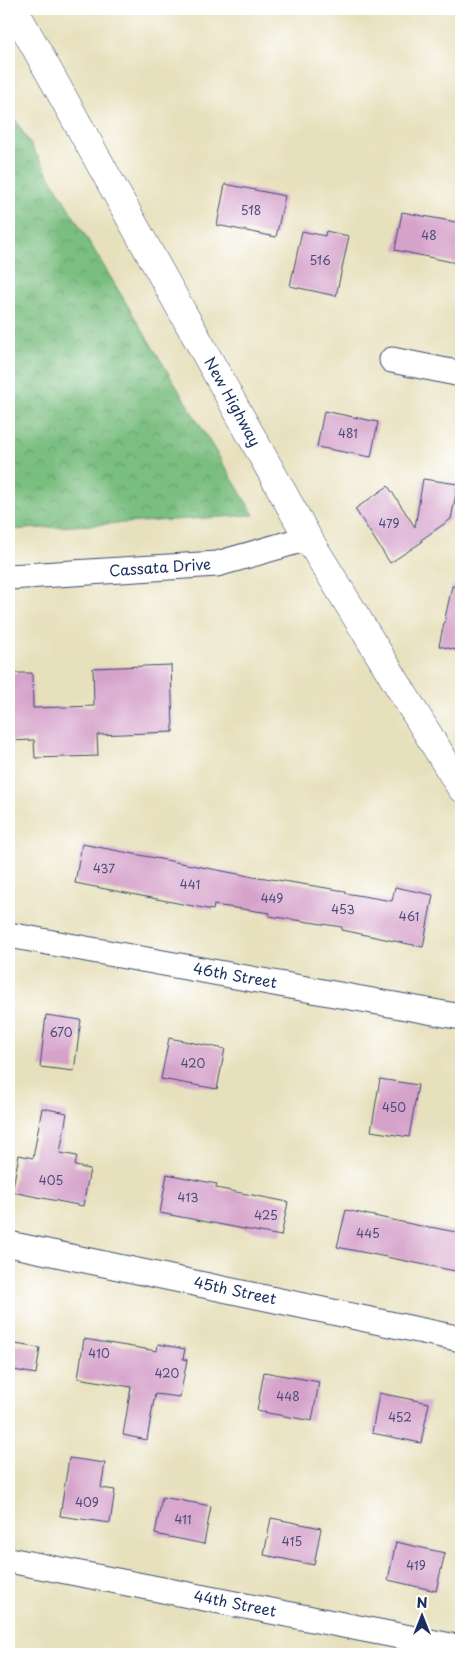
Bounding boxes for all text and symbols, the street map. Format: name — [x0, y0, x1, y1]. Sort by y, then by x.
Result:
house number: 518 — [241, 201, 261, 219]
house number: 48 — [421, 226, 437, 244]
house number: 516 — [309, 251, 331, 269]
street label: New Highway — [199, 352, 267, 450]
house number: 481 — [338, 424, 358, 442]
house number: 479 — [378, 514, 400, 532]
street label: Cassata Drive — [108, 551, 212, 582]
house number: 437 — [93, 859, 115, 877]
house number: 441 — [180, 875, 200, 893]
house number: 449 — [261, 889, 283, 907]
house number: 453 — [331, 900, 355, 918]
house number: 461 — [399, 907, 419, 925]
street label: 46th Street — [192, 956, 279, 993]
house number: 670 — [49, 1023, 73, 1041]
house number: 420 — [181, 1054, 206, 1072]
house number: 450 — [382, 1098, 406, 1116]
house number: 405 — [39, 1171, 63, 1189]
house number: 413 — [178, 1188, 198, 1206]
house number: 425 — [254, 1206, 278, 1224]
house number: 445 — [356, 1224, 380, 1242]
street label: 45th Street — [192, 1270, 279, 1309]
house number: 410 — [88, 1344, 110, 1362]
house number: 420 — [155, 1364, 180, 1382]
house number: 448 — [276, 1387, 300, 1405]
house number: 452 — [388, 1408, 412, 1426]
house number: 409 — [75, 1493, 99, 1511]
house number: 411 — [174, 1510, 192, 1528]
house number: 415 — [282, 1532, 302, 1550]
house number: 419 — [406, 1556, 426, 1574]
street label: 44th Street — [192, 1583, 278, 1622]
north arrow — [398, 1590, 448, 1640]
text: N — [416, 1592, 428, 1613]

